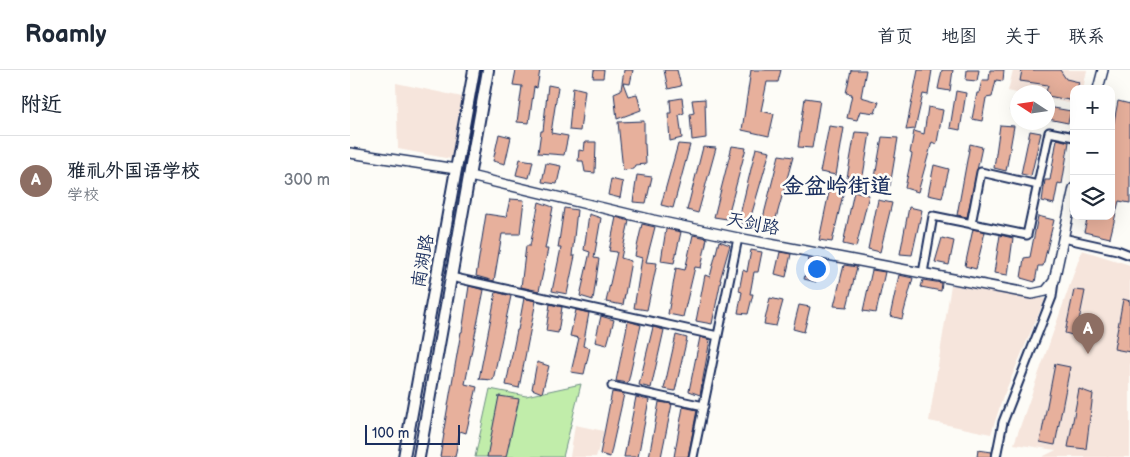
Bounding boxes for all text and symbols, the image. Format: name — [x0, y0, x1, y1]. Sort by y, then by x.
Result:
text: Roamly — [25, 20, 106, 49]
text: 首页 — [877, 26, 913, 47]
text: 地图 — [941, 26, 977, 47]
text: 关于 — [1005, 26, 1041, 47]
text: 联系 — [1069, 26, 1105, 47]
north arrow — [1010, 85, 1055, 130]
map controls — [1070, 85, 1115, 220]
button: + — [1070, 85, 1115, 130]
text: 附近 — [20, 92, 62, 117]
button: − — [1070, 130, 1115, 175]
text: 雅礼外国语学校 — [67, 160, 200, 183]
text: A — [31, 171, 41, 190]
text: 300 m — [284, 171, 330, 190]
district label: 金盆岭街道 — [782, 173, 892, 200]
button: layers — [1070, 175, 1115, 220]
text: 学校 — [67, 186, 99, 205]
street label: 天剑路 — [724, 209, 782, 239]
street label: 南湖路 — [408, 233, 438, 289]
your location — [804, 256, 830, 282]
pin: A — [1072, 313, 1104, 354]
scale bar — [365, 422, 460, 445]
text: 100 m — [372, 425, 409, 442]

